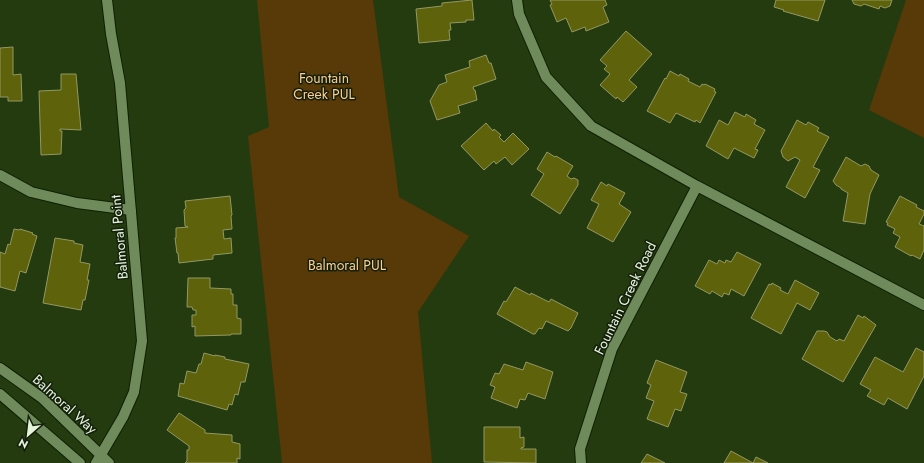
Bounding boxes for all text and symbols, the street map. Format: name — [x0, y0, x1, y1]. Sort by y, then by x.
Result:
park label: Fountain Creek PUL — [293, 68, 356, 104]
street label: Balmoral Point — [105, 193, 133, 280]
street label: Fountain Creek Road — [589, 238, 661, 358]
park label: Balmoral PUL — [308, 255, 387, 275]
street label: Balmoral Way — [28, 370, 102, 439]
north arrow — [8, 415, 48, 455]
text: N — [16, 435, 31, 453]

